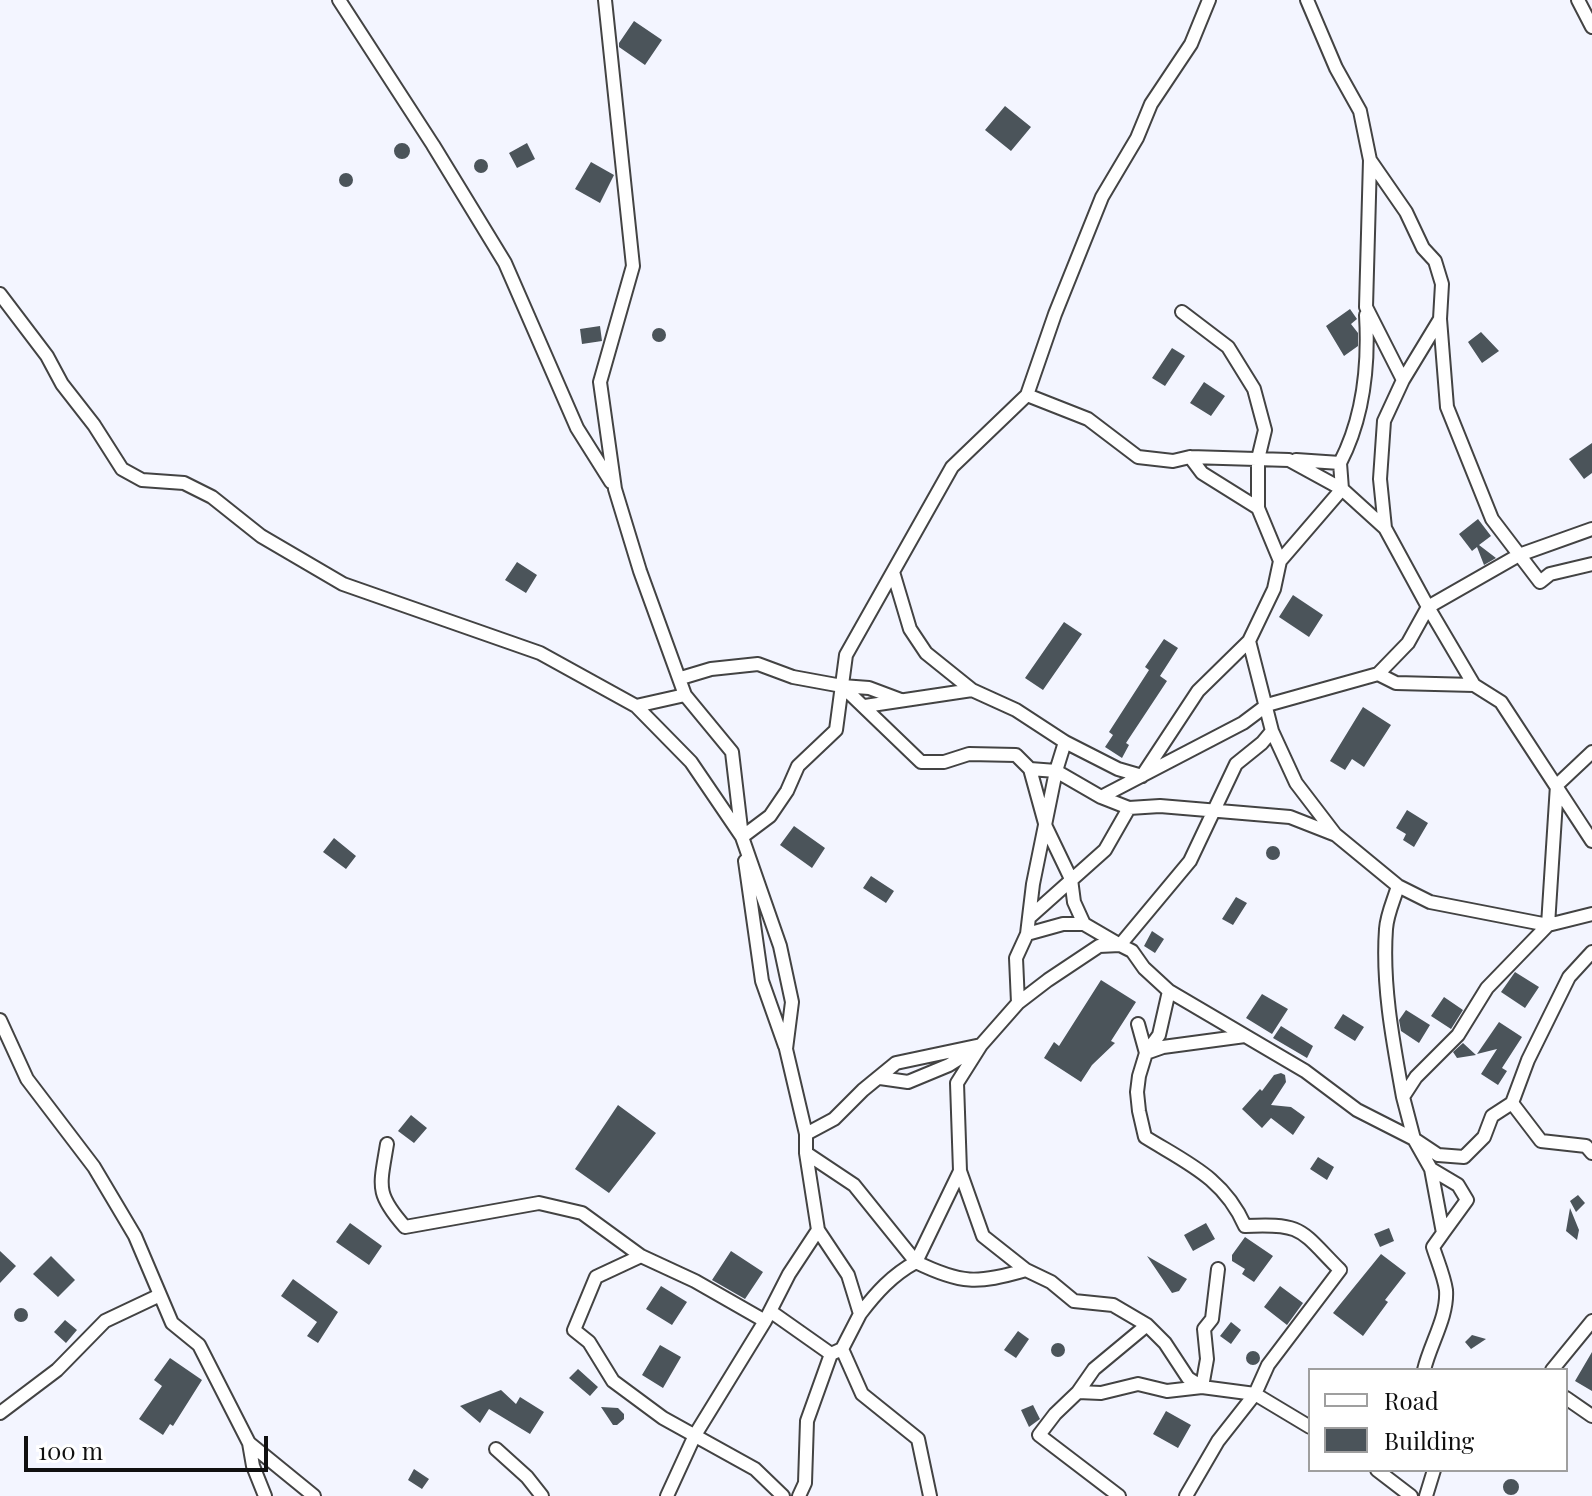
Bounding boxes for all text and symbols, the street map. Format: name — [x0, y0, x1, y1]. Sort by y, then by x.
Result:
legend — [1308, 1368, 1568, 1472]
text: Road — [1384, 1384, 1439, 1416]
scale bar — [28, 1420, 272, 1470]
text: Building — [1384, 1424, 1474, 1456]
text: 100 m — [38, 1434, 103, 1466]

